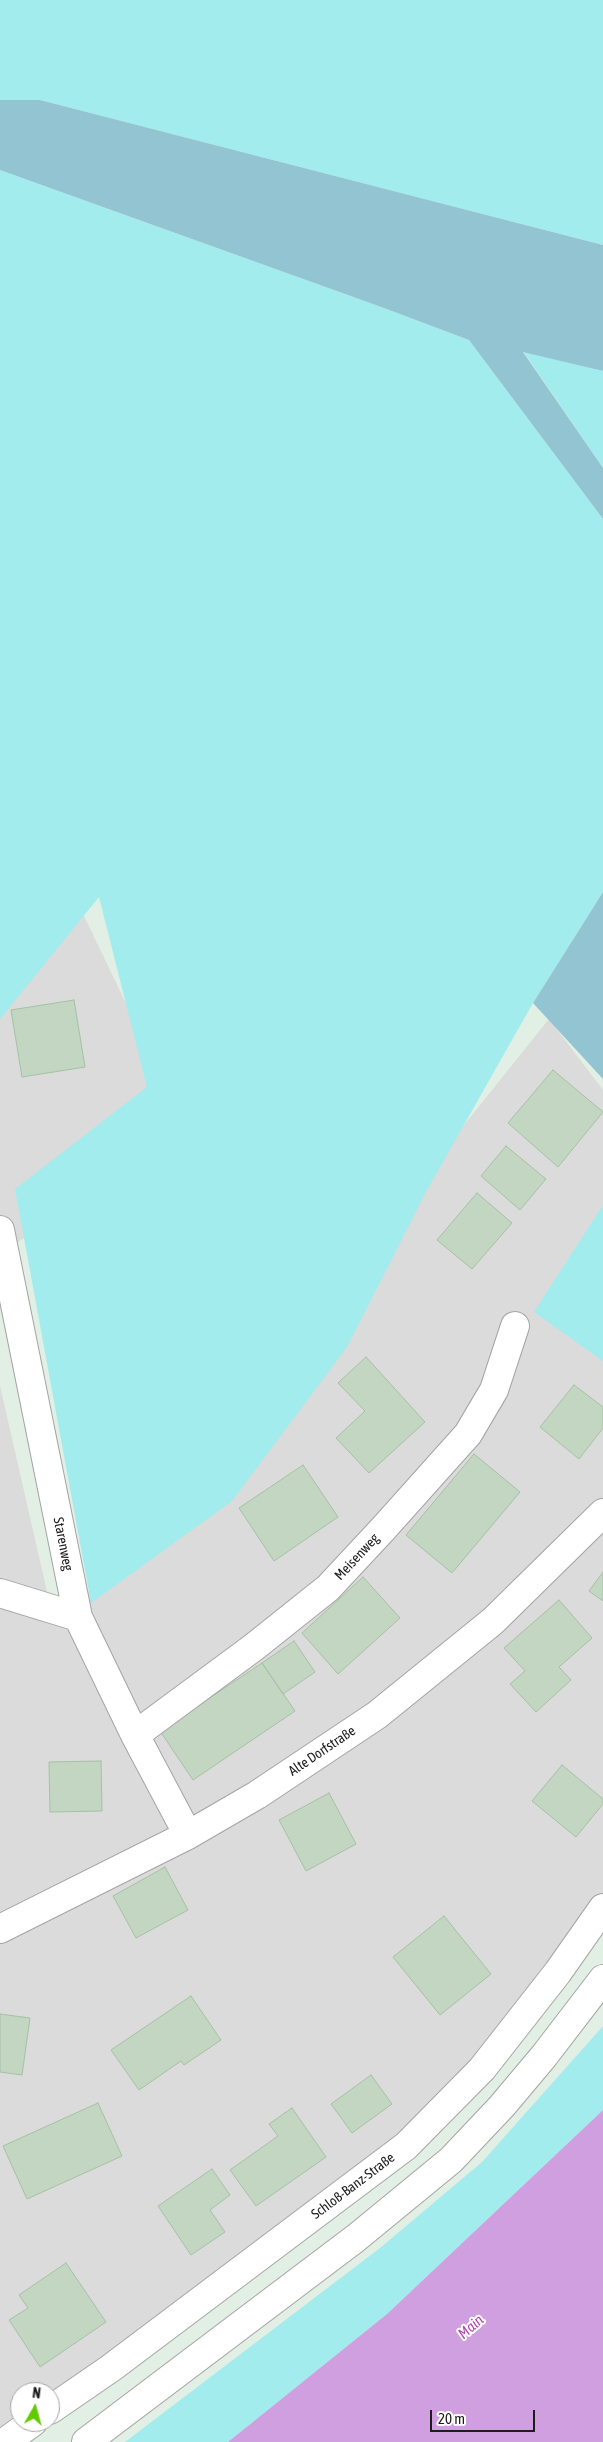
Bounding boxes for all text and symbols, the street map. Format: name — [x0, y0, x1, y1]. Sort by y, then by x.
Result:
street label: Starenweg — [50, 1516, 76, 1572]
street label: Meisenweg — [331, 1530, 383, 1584]
street label: Alte Dorfstraße — [285, 1722, 359, 1780]
street label: Schloß-Banz-Straße — [308, 2149, 398, 2223]
water label: Main — [455, 2311, 487, 2343]
north arrow — [10, 2382, 60, 2432]
text: N — [32, 2385, 42, 2402]
scale bar — [433, 2400, 538, 2432]
text: 20 m — [438, 2410, 465, 2427]

